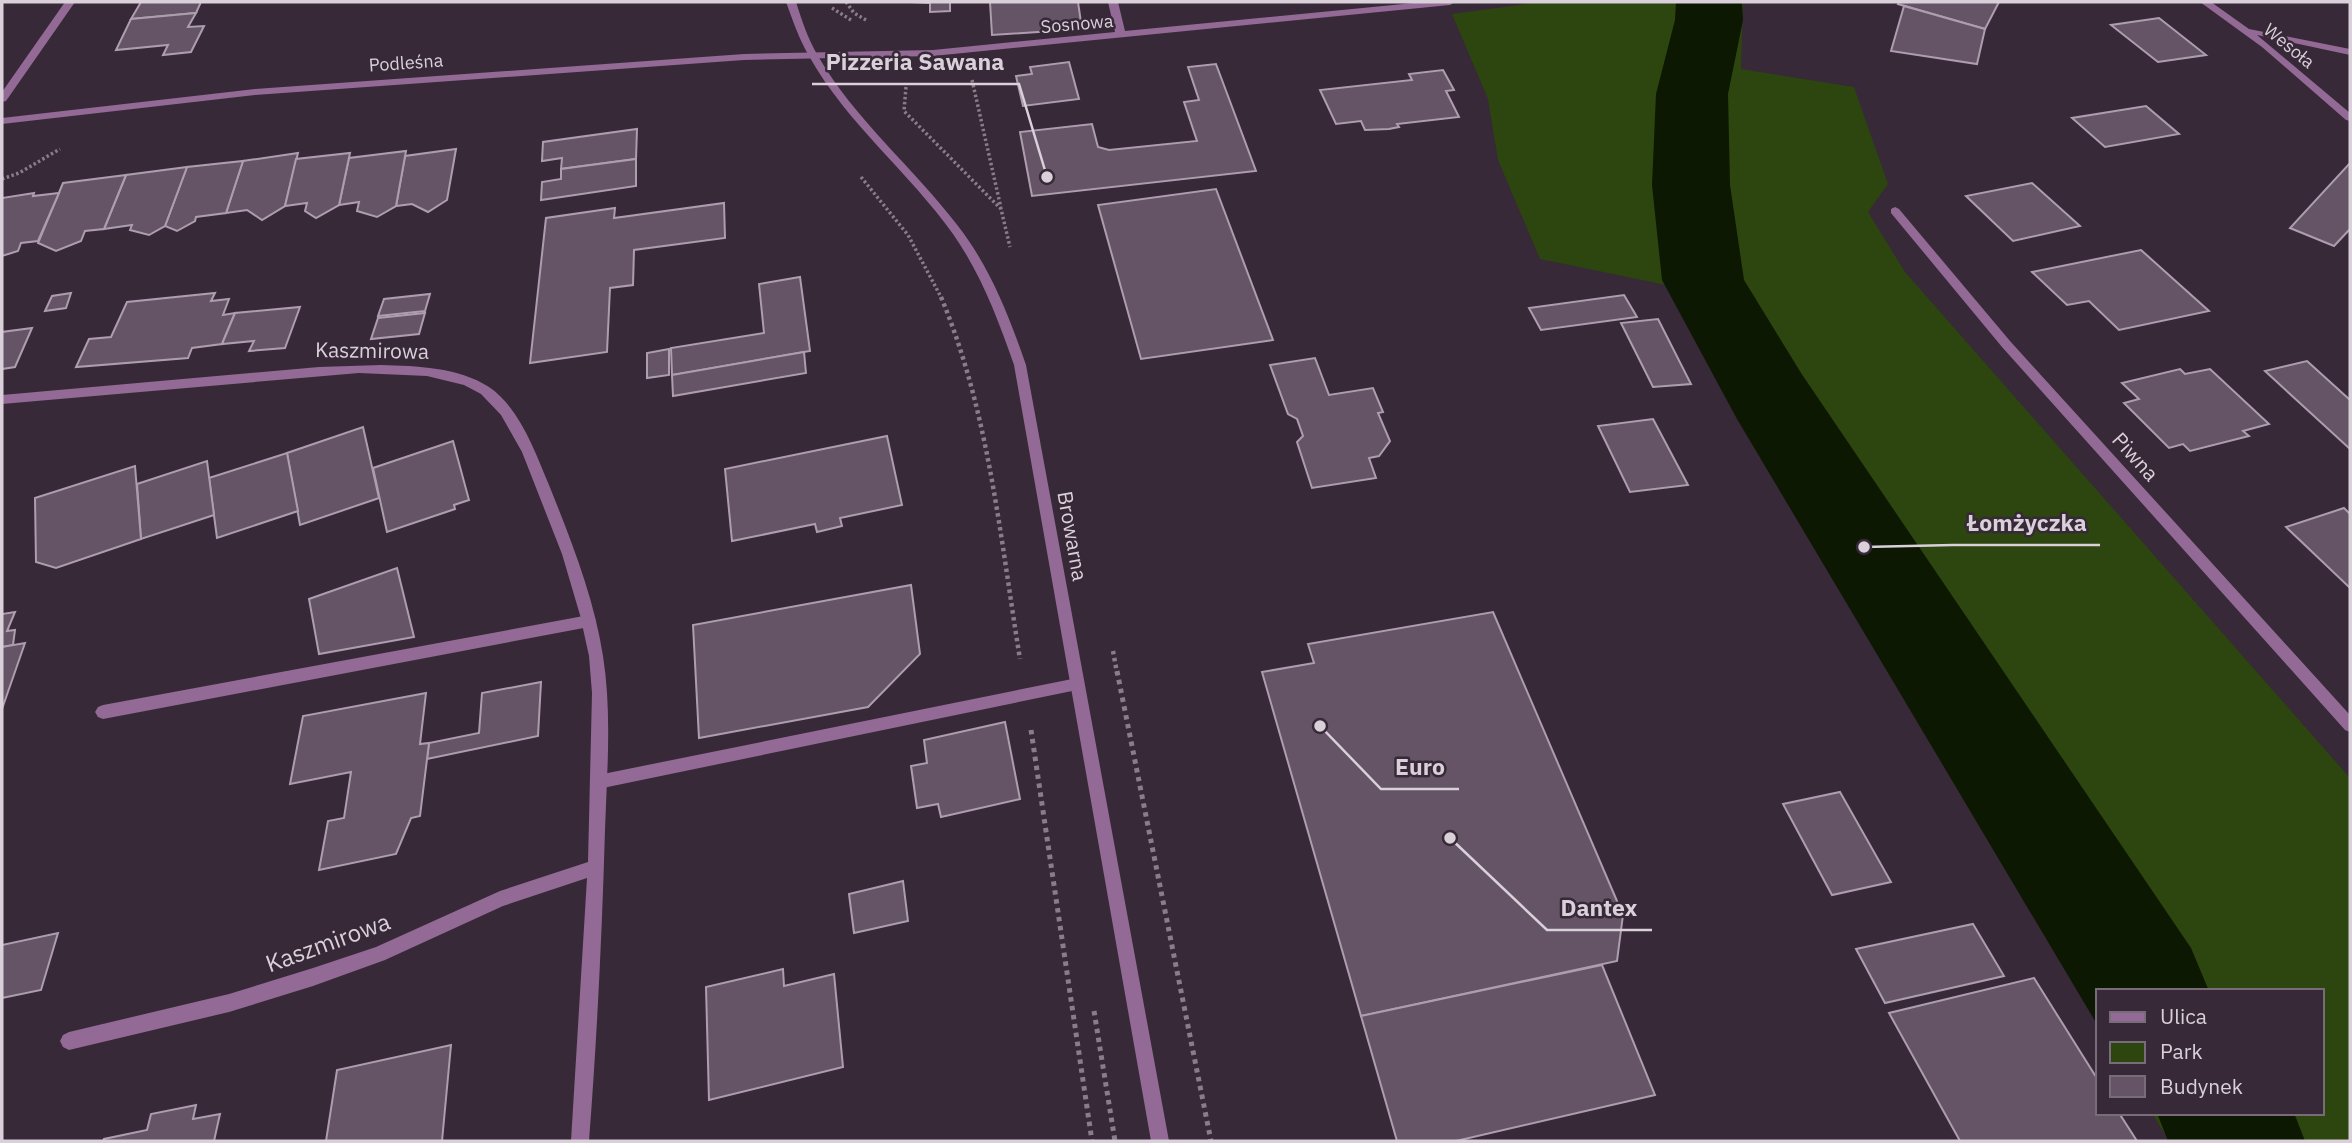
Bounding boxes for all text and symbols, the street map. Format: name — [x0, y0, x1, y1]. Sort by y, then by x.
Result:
street label: Sosnowa — [1040, 9, 1115, 38]
street label: Wesoła — [2259, 18, 2320, 73]
callout: Pizzeria Sawana — [812, 40, 1019, 84]
text: Pizzeria Sawana — [826, 46, 1004, 76]
street label: Podleśna — [368, 48, 444, 77]
street label: Kaszmirowa — [315, 335, 429, 365]
street label: Piwna — [2106, 426, 2165, 487]
street label: Browarna — [1051, 489, 1095, 583]
callout: Łomżyczka — [1953, 501, 2100, 545]
text: Łomżyczka — [1966, 507, 2087, 537]
callout: Euro — [1381, 745, 1459, 789]
text: Euro — [1395, 751, 1445, 781]
callout: Dantex — [1547, 886, 1652, 930]
text: Dantex — [1561, 892, 1638, 922]
street label: Kaszmirowa — [261, 905, 394, 979]
legend — [2096, 989, 2324, 1115]
text: Ulica — [2160, 1002, 2207, 1030]
text: Park — [2160, 1037, 2203, 1065]
text: Budynek — [2160, 1072, 2243, 1100]

